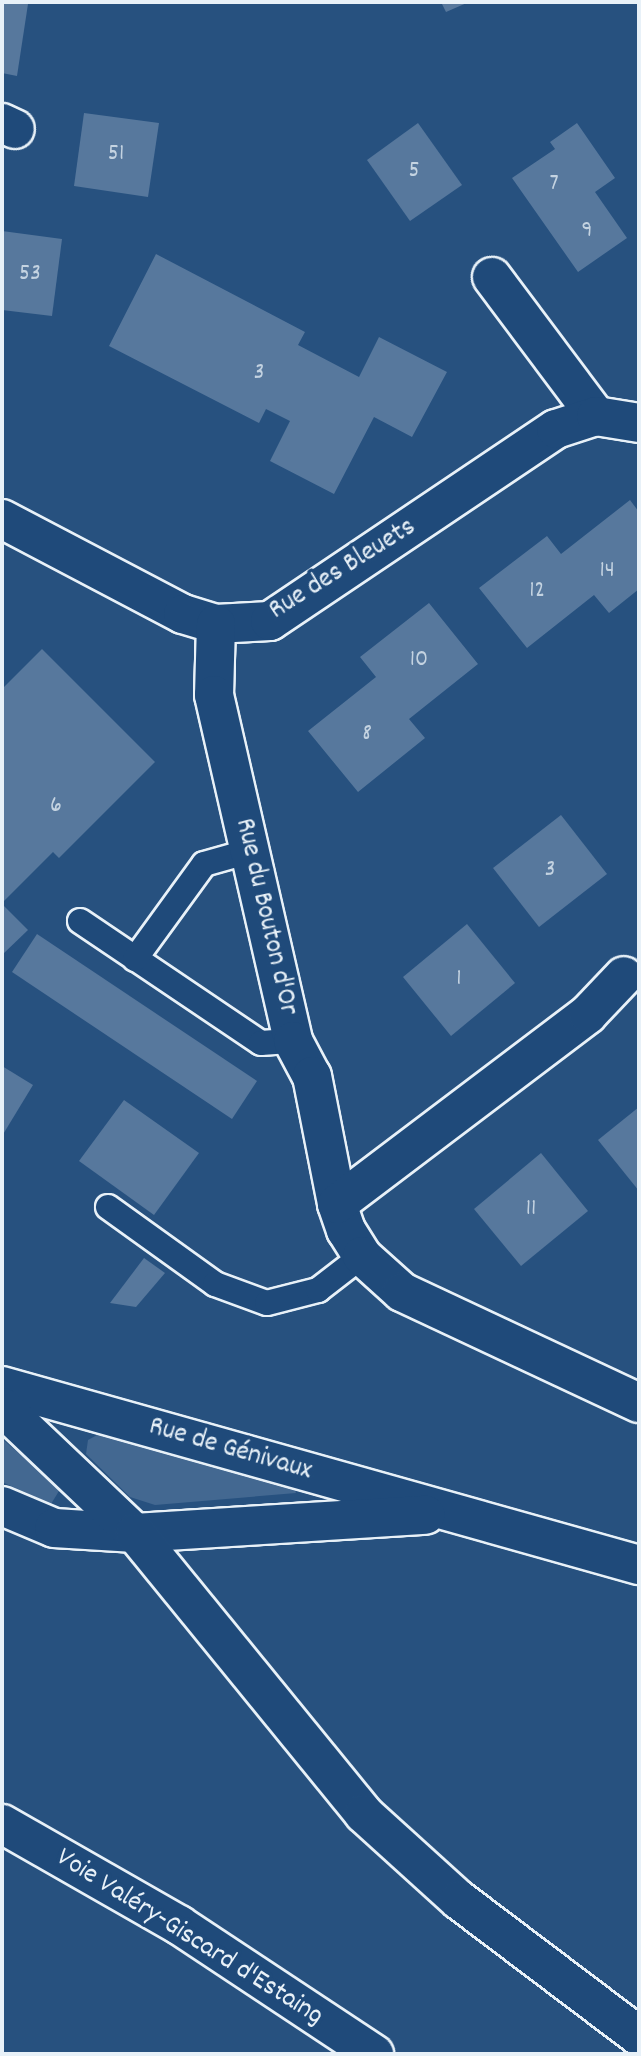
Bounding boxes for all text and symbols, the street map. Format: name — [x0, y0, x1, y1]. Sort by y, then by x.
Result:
house number: 51 — [108, 141, 124, 169]
house number: 5 — [408, 158, 420, 186]
house number: 7 — [549, 171, 559, 199]
house number: 9 — [582, 218, 592, 246]
house number: 53 — [19, 261, 41, 289]
house number: 3 — [254, 360, 264, 388]
street label: Rue des Bleuets — [263, 512, 423, 628]
house number: 14 — [599, 558, 615, 586]
house number: 12 — [529, 578, 545, 606]
house number: 10 — [410, 647, 428, 675]
house number: 8 — [362, 721, 372, 749]
house number: 6 — [50, 793, 62, 821]
street label: Rue du Bouton d'Or — [226, 815, 304, 1019]
house number: 3 — [545, 857, 555, 885]
house number: 1 — [456, 966, 462, 994]
house number: 11 — [526, 1196, 536, 1224]
street label: Rue de Génivaux — [145, 1411, 315, 1489]
street label: Voie Valéry-Giscard d'Estaing — [49, 1842, 329, 2034]

